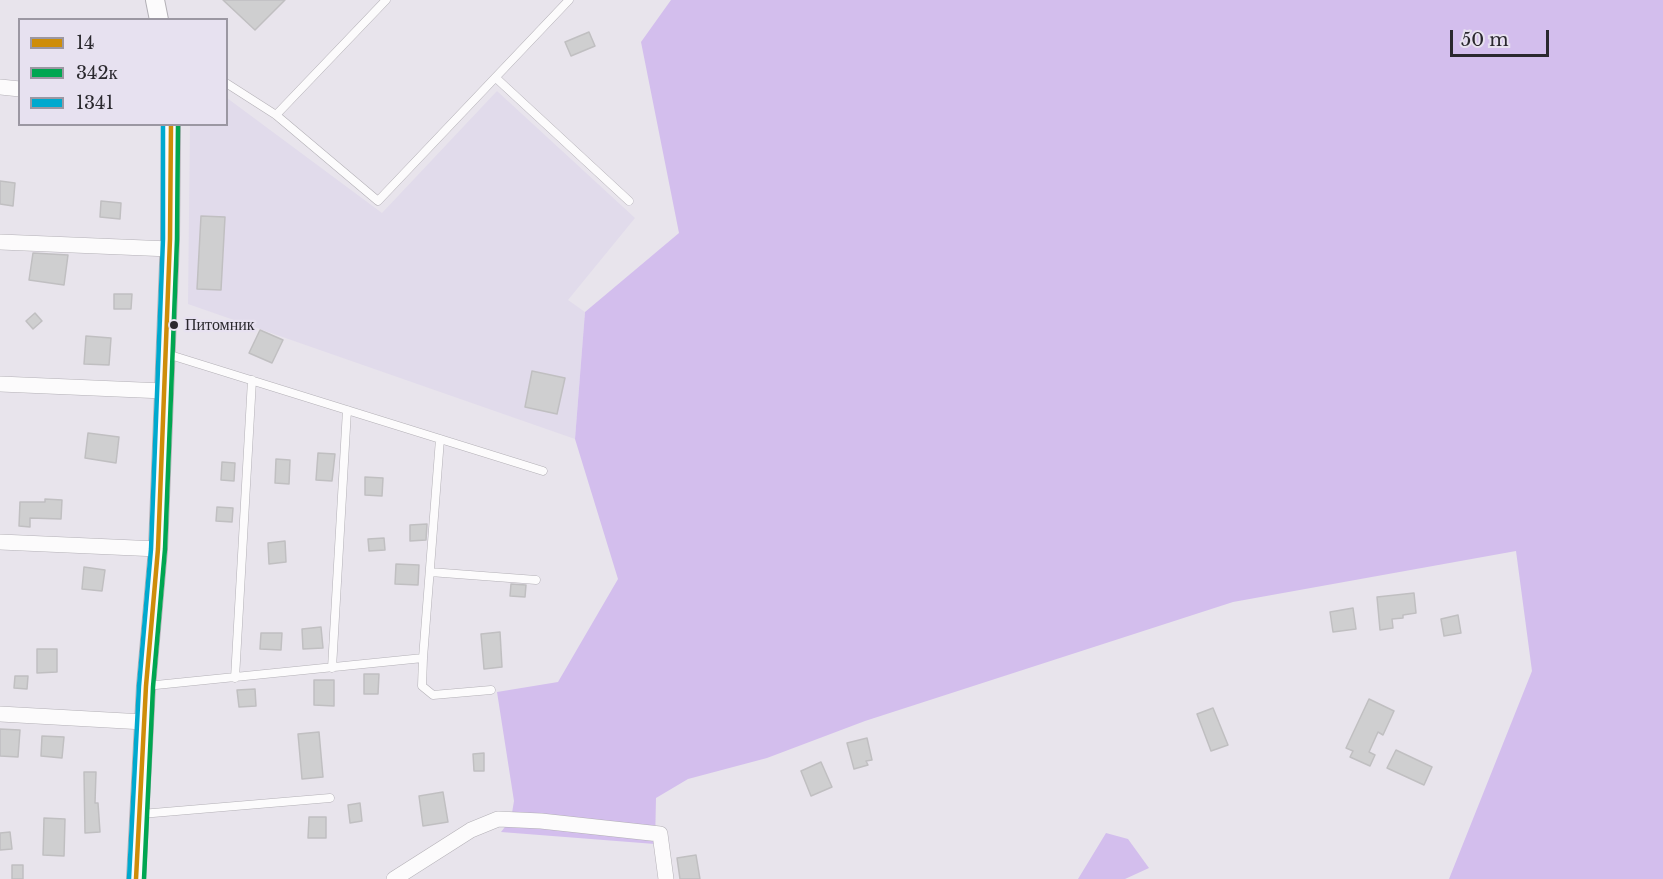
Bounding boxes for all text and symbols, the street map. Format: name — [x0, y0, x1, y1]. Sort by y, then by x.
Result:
legend — [18, 18, 228, 126]
scale bar — [1453, 18, 1552, 56]
text: 50 m — [1461, 29, 1509, 51]
text: 14 — [76, 32, 95, 54]
text: 342к — [76, 62, 117, 84]
text: 1341 — [76, 92, 114, 114]
place label: Питомник — [185, 315, 255, 335]
marker: Питомник — [168, 319, 180, 331]

